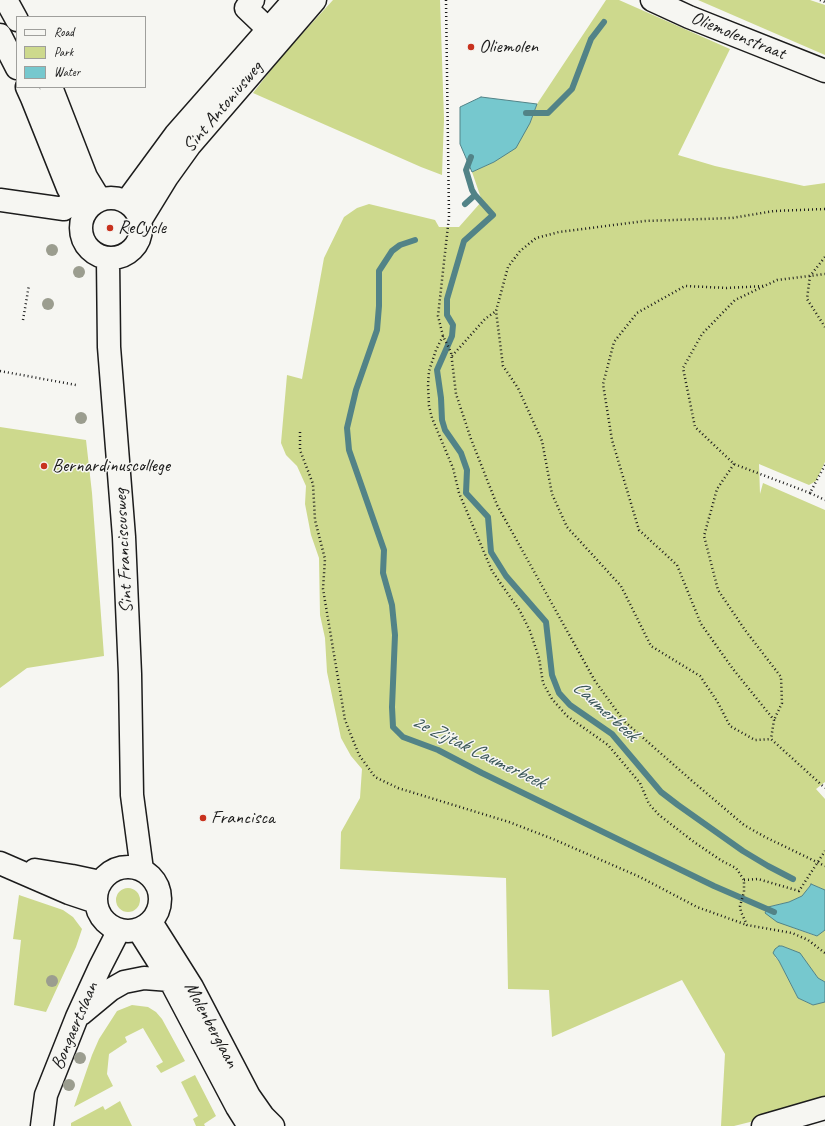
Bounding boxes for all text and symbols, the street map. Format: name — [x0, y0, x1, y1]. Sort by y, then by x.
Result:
street label: Oliemolenstraat — [687, 7, 789, 65]
legend — [16, 16, 146, 88]
text: Road — [54, 24, 74, 40]
place label: Oliemolen — [479, 36, 538, 58]
marker: Oliemolen — [466, 42, 476, 52]
text: Park — [54, 44, 73, 60]
street label: Sint Antoniusweg — [178, 57, 268, 157]
text: Water — [54, 64, 80, 80]
place label: ReCycle — [118, 217, 166, 239]
marker: ReCycle — [105, 223, 115, 233]
place label: Bernardinuscollege — [52, 455, 170, 477]
marker: Bernardinuscollege — [39, 461, 49, 471]
street label: Sint Franciscusweg — [109, 488, 139, 614]
water label: Caumerbeek — [567, 675, 643, 747]
water label: 2e Zijtak Caumerbeek — [408, 709, 548, 795]
place label: Francisca — [211, 807, 275, 829]
marker: Francisca — [198, 813, 208, 823]
street label: Molenberglaan — [179, 978, 243, 1072]
street label: Bongaertslaan — [46, 979, 104, 1073]

